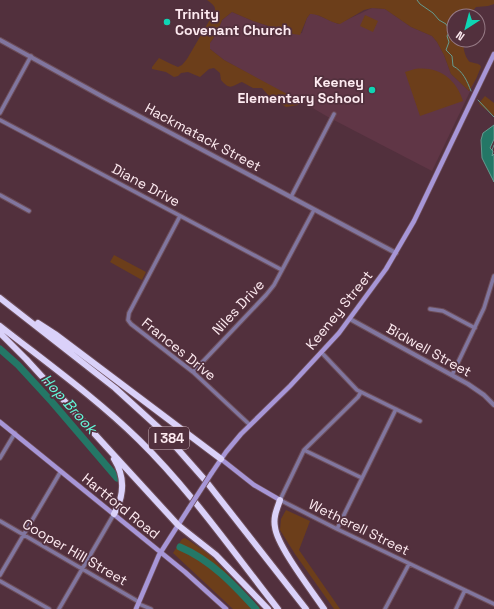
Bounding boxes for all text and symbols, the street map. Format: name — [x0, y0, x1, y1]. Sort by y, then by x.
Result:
place label: Trinity Covenant Church — [175, 5, 291, 39]
north arrow — [446, 8, 486, 48]
marker: Trinity Covenant Church — [162, 17, 172, 27]
text: N — [453, 28, 467, 44]
place label: Keeney Elementary School — [238, 73, 364, 107]
marker: Keeney Elementary School — [367, 85, 377, 95]
street label: Hackmatack Street — [142, 99, 264, 175]
street label: Diane Drive — [109, 159, 183, 211]
street label: Keeney Street — [302, 267, 376, 353]
street label: Niles Drive — [208, 276, 268, 338]
street label: Frances Drive — [138, 314, 220, 384]
street label: Bidwell Street — [383, 319, 475, 381]
water label: Hop Brook — [37, 370, 103, 439]
road number: I 384 — [149, 427, 189, 449]
street label: Hartford Road — [78, 469, 164, 543]
street label: Wetherell Street — [306, 495, 412, 559]
street label: Cooper Hill Street — [19, 515, 131, 589]

